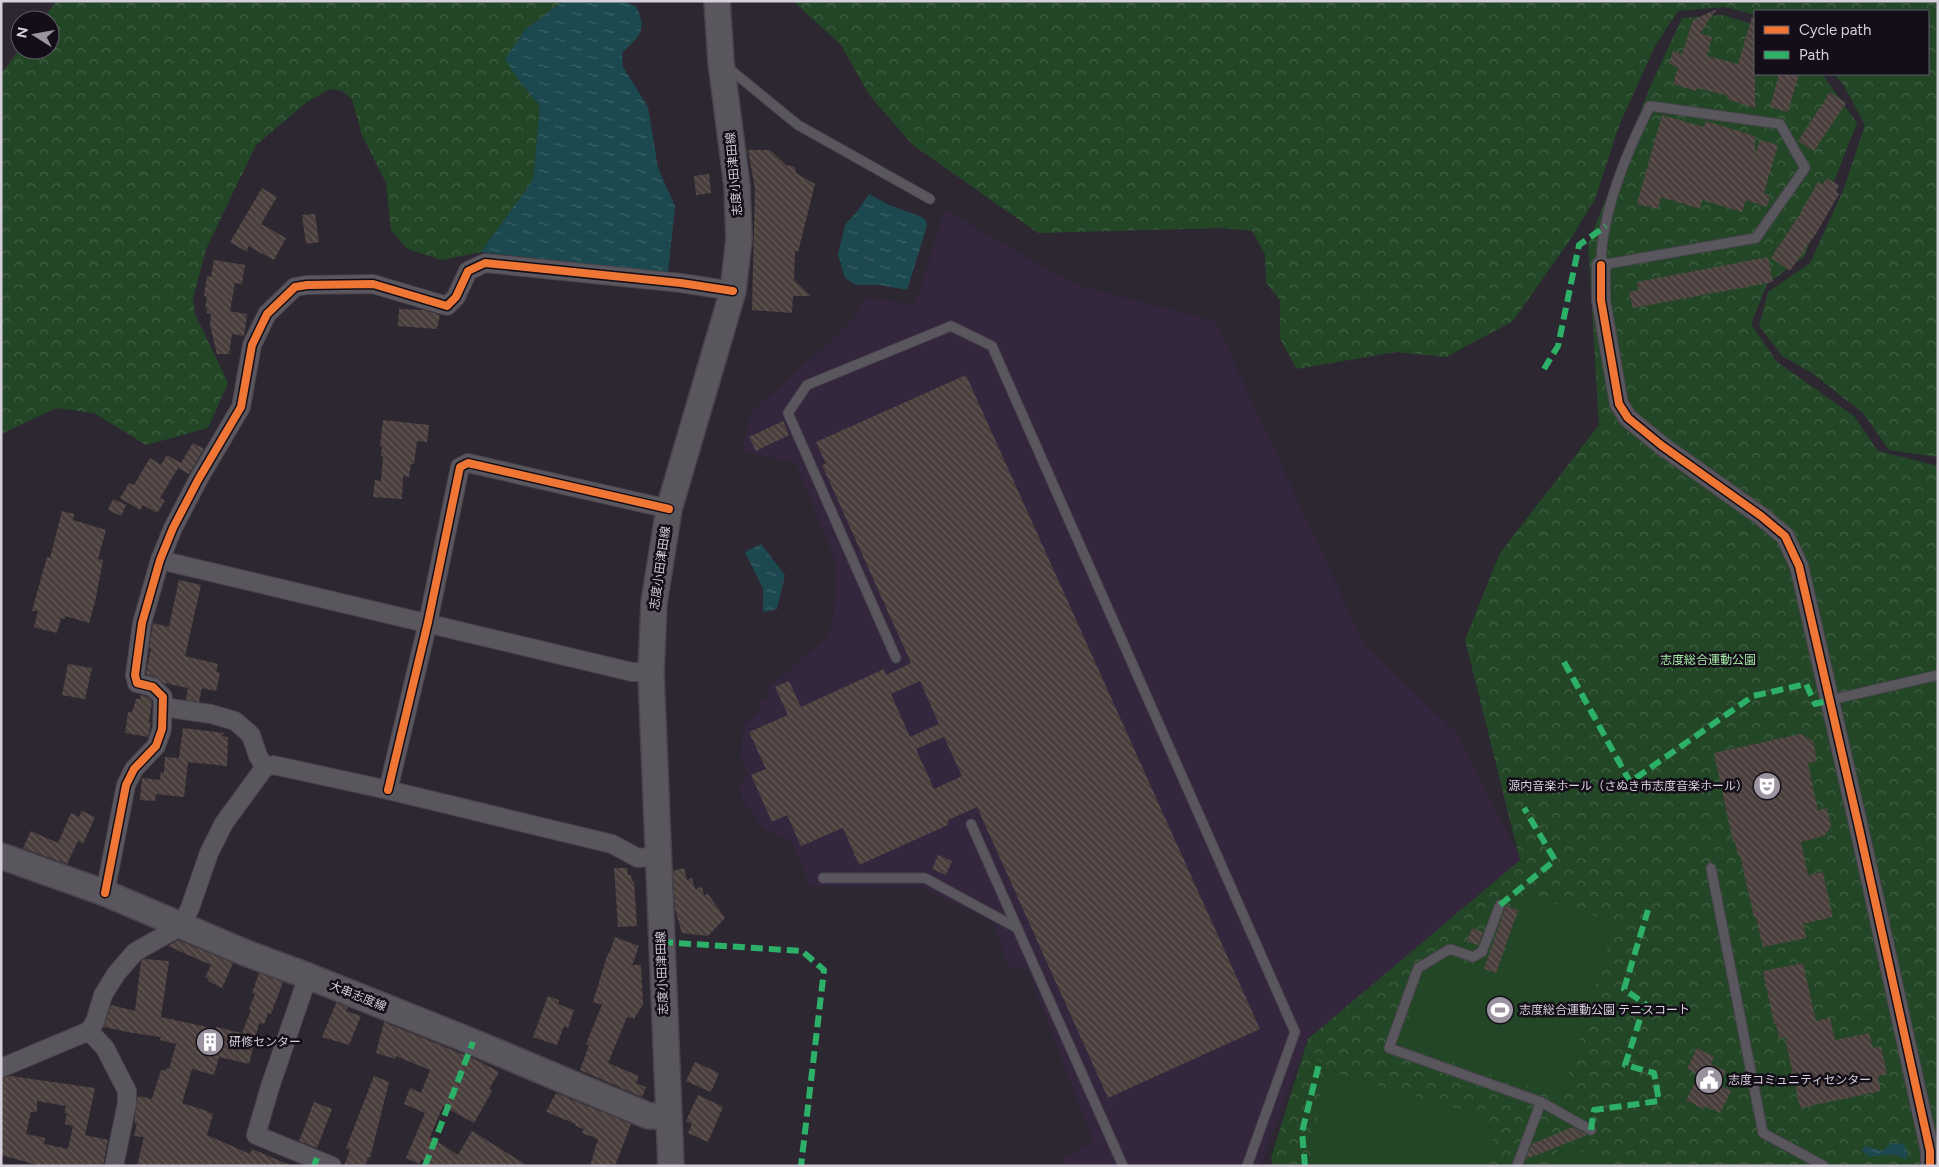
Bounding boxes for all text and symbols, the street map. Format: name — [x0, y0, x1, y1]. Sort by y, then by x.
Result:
north arrow — [10, 10, 60, 60]
legend — [1754, 10, 1929, 75]
text: Cycle path — [1799, 21, 1871, 39]
text: N — [13, 26, 32, 40]
text: Path — [1799, 46, 1829, 64]
street label: 志度小田津田線 — [723, 132, 745, 216]
street label: 志度小田津田線 — [647, 525, 673, 611]
park label: 志度総合運動公園 — [1660, 653, 1756, 667]
theatre icon: 源内音楽ホール（さぬき市志度音楽ホール） — [1752, 771, 1782, 801]
place label: 源内音楽ホール（さぬき市志度音楽ホール） — [1508, 779, 1748, 793]
street label: 志度小田津田線 — [654, 931, 670, 1015]
street label: 大串志度線 — [328, 978, 388, 1014]
sports icon: 志度総合運動公園 テニスコート — [1485, 995, 1515, 1025]
place label: 志度総合運動公園 テニスコート — [1519, 1003, 1690, 1017]
building icon: 研修センター — [195, 1027, 225, 1057]
place label: 研修センター — [229, 1035, 301, 1049]
public building icon: 志度コミュニティセンター — [1694, 1065, 1724, 1095]
place label: 志度コミュニティセンター — [1728, 1073, 1871, 1087]

